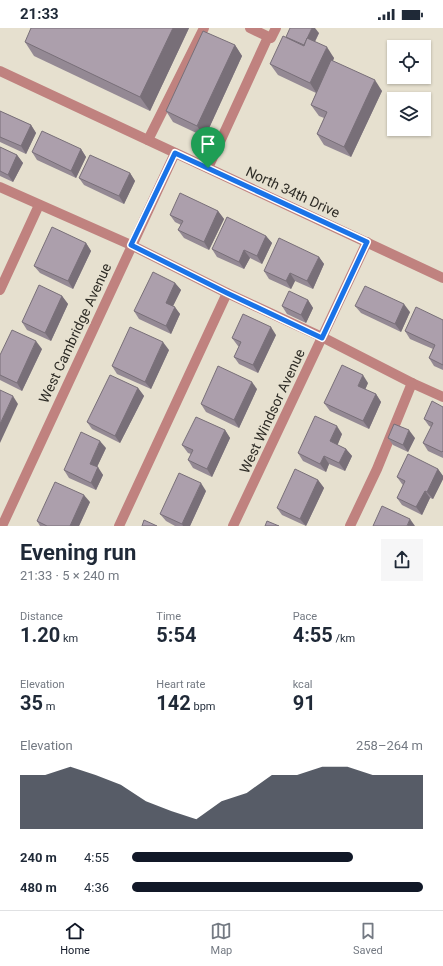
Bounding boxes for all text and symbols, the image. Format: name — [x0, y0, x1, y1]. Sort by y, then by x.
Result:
text: 21:33 — [20, 5, 59, 23]
map controls — [387, 40, 431, 136]
button: locate — [387, 40, 431, 84]
button: layers — [387, 92, 431, 136]
pin — [191, 127, 225, 168]
icon: arrive — [197, 133, 219, 155]
street label: North 34th Drive — [243, 163, 343, 221]
street label: West Cambridge Avenue — [36, 261, 114, 405]
street label: West Windsor Avenue — [236, 346, 308, 476]
button: share — [381, 539, 423, 581]
text: Evening run — [20, 540, 136, 565]
text: 21:33 · 5 × 240 m — [20, 568, 119, 583]
text: Distance — [20, 610, 63, 623]
text: Time — [156, 610, 181, 623]
text: Pace — [293, 610, 317, 623]
text: 1.20 — [20, 623, 60, 647]
text: 5:54 — [156, 623, 196, 647]
text: 4:55 — [293, 623, 333, 647]
text: km — [60, 632, 78, 645]
text: /km — [333, 632, 355, 645]
text: Elevation — [20, 678, 65, 691]
text: Heart rate — [156, 678, 205, 691]
text: kcal — [293, 678, 313, 691]
text: 35 — [20, 691, 43, 715]
text: 142 — [156, 691, 191, 715]
text: 91 — [293, 691, 316, 715]
text: m — [43, 700, 55, 713]
text: bpm — [191, 700, 216, 713]
text: Elevation — [20, 738, 73, 753]
text: 258–264 m — [356, 738, 423, 753]
text: 240 m — [20, 850, 57, 865]
text: 4:55 — [84, 850, 109, 865]
text: 480 m — [20, 880, 57, 895]
text: 4:36 — [84, 880, 109, 895]
tab: Home — [60, 920, 90, 957]
tab: Map — [210, 920, 232, 957]
tab: Saved — [353, 920, 383, 957]

